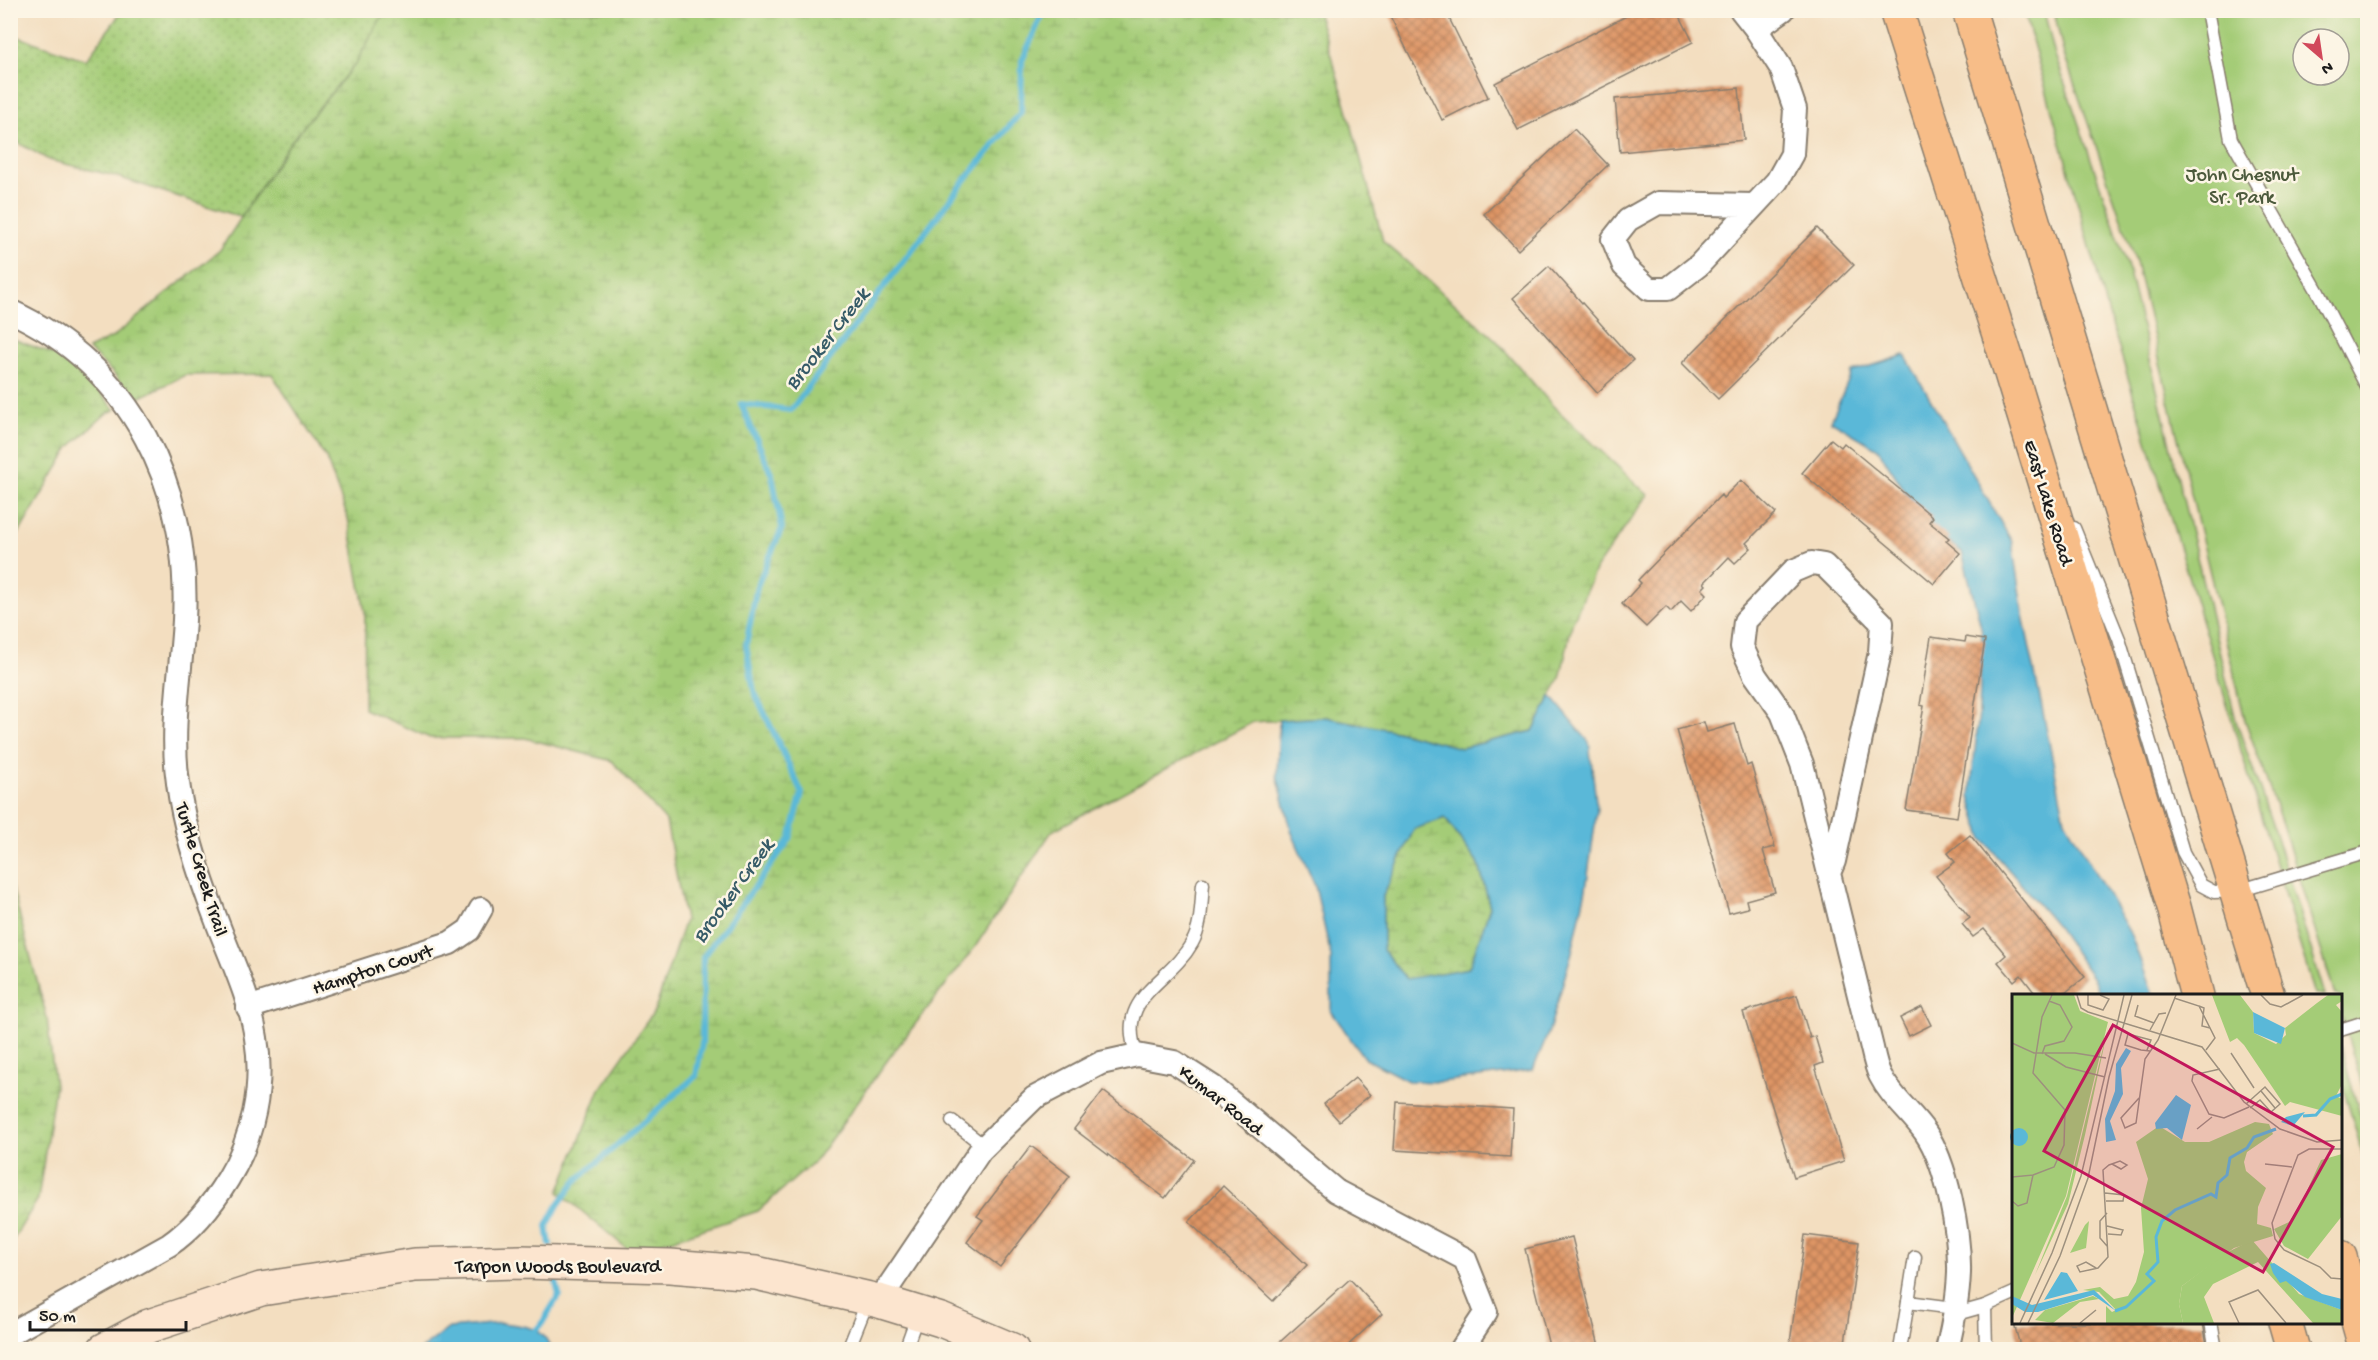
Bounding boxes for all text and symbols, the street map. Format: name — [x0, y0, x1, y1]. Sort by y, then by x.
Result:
north arrow — [2291, 27, 2351, 87]
text: N — [2317, 56, 2336, 78]
park label: John Chesnut Sr. Park — [2186, 165, 2300, 211]
water label: Brooker Creek — [781, 282, 878, 396]
street label: East Lake Road — [2017, 438, 2077, 571]
street label: Turtle Creek Trail — [168, 799, 231, 940]
water label: Brooker Creek — [689, 833, 782, 949]
street label: Hampton Court — [310, 940, 438, 1002]
inset map — [2012, 994, 2342, 1324]
street label: Kumar Road — [1173, 1062, 1269, 1143]
street label: Tarpon Woods Boulevard — [454, 1257, 663, 1280]
scale bar — [30, 1294, 186, 1332]
text: 50 m — [39, 1307, 76, 1328]

